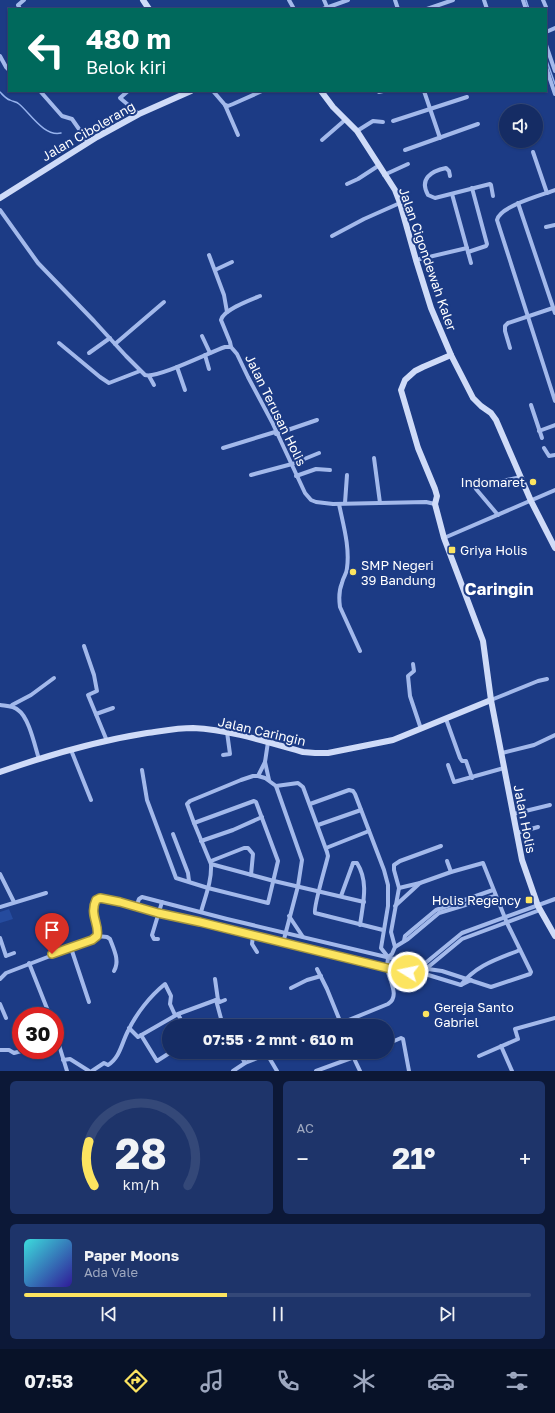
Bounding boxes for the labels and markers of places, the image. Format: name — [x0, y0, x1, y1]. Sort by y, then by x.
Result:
place label: Indomaret — [461, 474, 525, 490]
marker: Indomaret — [528, 477, 538, 487]
place label: Griya Holis — [460, 542, 528, 558]
marker: Griya Holis — [447, 545, 457, 555]
place label: SMP Negeri 39 Bandung — [361, 557, 436, 588]
marker: SMP Negeri 39 Bandung — [348, 567, 358, 577]
place label: Holis Regency — [432, 892, 522, 908]
marker: Holis Regency — [524, 895, 534, 905]
pin — [35, 913, 69, 954]
place label: Gereja Santo Gabriel — [434, 999, 514, 1030]
marker: Gereja Santo Gabriel — [421, 1009, 431, 1019]

